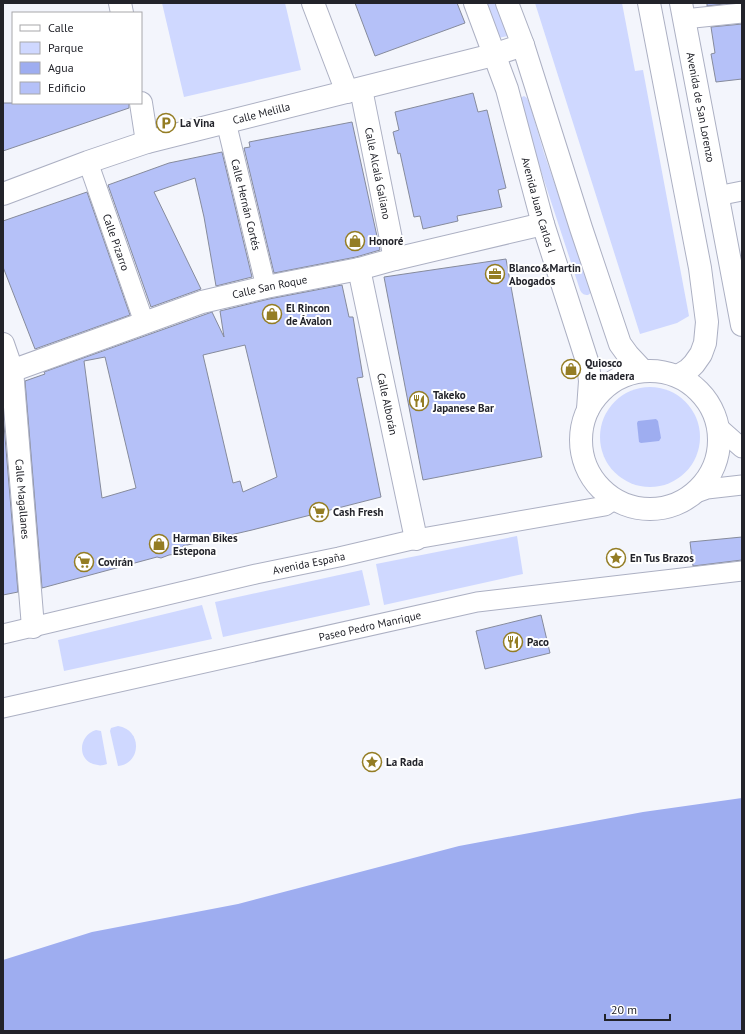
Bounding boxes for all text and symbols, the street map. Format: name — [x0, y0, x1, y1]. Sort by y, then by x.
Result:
legend — [12, 12, 142, 104]
text: Calle — [48, 20, 74, 35]
text: Parque — [48, 40, 83, 55]
street label: Avenida de San Lorenzo — [683, 51, 718, 164]
text: Agua — [48, 60, 74, 75]
text: Edificio — [48, 80, 86, 95]
street label: Calle Melilla — [231, 99, 292, 127]
parking icon: La Vina — [155, 112, 177, 134]
place label: La Vina — [180, 116, 215, 130]
street label: Calle Alcalá Galiano — [362, 126, 394, 221]
street label: Avenida Juan Carlos I — [518, 156, 559, 255]
street label: Calle Hernán Cortés — [228, 158, 264, 252]
street label: Calle Pizarro — [100, 212, 133, 273]
shop icon: Honoré — [344, 230, 366, 252]
place label: Honoré — [369, 234, 404, 248]
place label: Blanco&Martin Abogados — [509, 261, 581, 288]
office icon: Blanco&Martin Abogados — [484, 263, 506, 285]
street label: Calle San Roque — [231, 272, 309, 302]
place label: El Rincon de Ávalon — [286, 301, 332, 328]
shop icon: El Rincon de Ávalon — [261, 303, 283, 325]
place label: Quiosco de madera — [585, 356, 634, 383]
shop icon: Quiosco de madera — [560, 358, 582, 380]
street label: Calle Alborán — [374, 372, 401, 436]
place label: Takeko Japanese Bar — [432, 388, 494, 415]
restaurant icon: Takeko Japanese Bar — [408, 390, 430, 412]
street label: Calle Magallanes — [12, 458, 33, 540]
supermarket icon: Cash Fresh — [308, 501, 330, 523]
place label: Cash Fresh — [333, 505, 384, 519]
place label: Harman Bikes Estepona — [173, 531, 238, 558]
shop icon: Harman Bikes Estepona — [148, 533, 170, 555]
place icon: En Tus Brazos — [605, 547, 627, 569]
street label: Avenida España — [271, 549, 347, 577]
supermarket icon: Covirán — [73, 551, 95, 573]
place label: En Tus Brazos — [630, 551, 694, 565]
place label: Covirán — [98, 555, 133, 569]
street label: Paseo Pedro Manrique — [317, 608, 423, 644]
restaurant icon: Paco — [502, 631, 524, 653]
place label: Paco — [527, 635, 549, 649]
place icon: La Rada — [361, 751, 383, 773]
place label: La Rada — [386, 755, 423, 769]
scale bar — [605, 996, 670, 1022]
text: 20 m — [611, 1002, 637, 1017]

